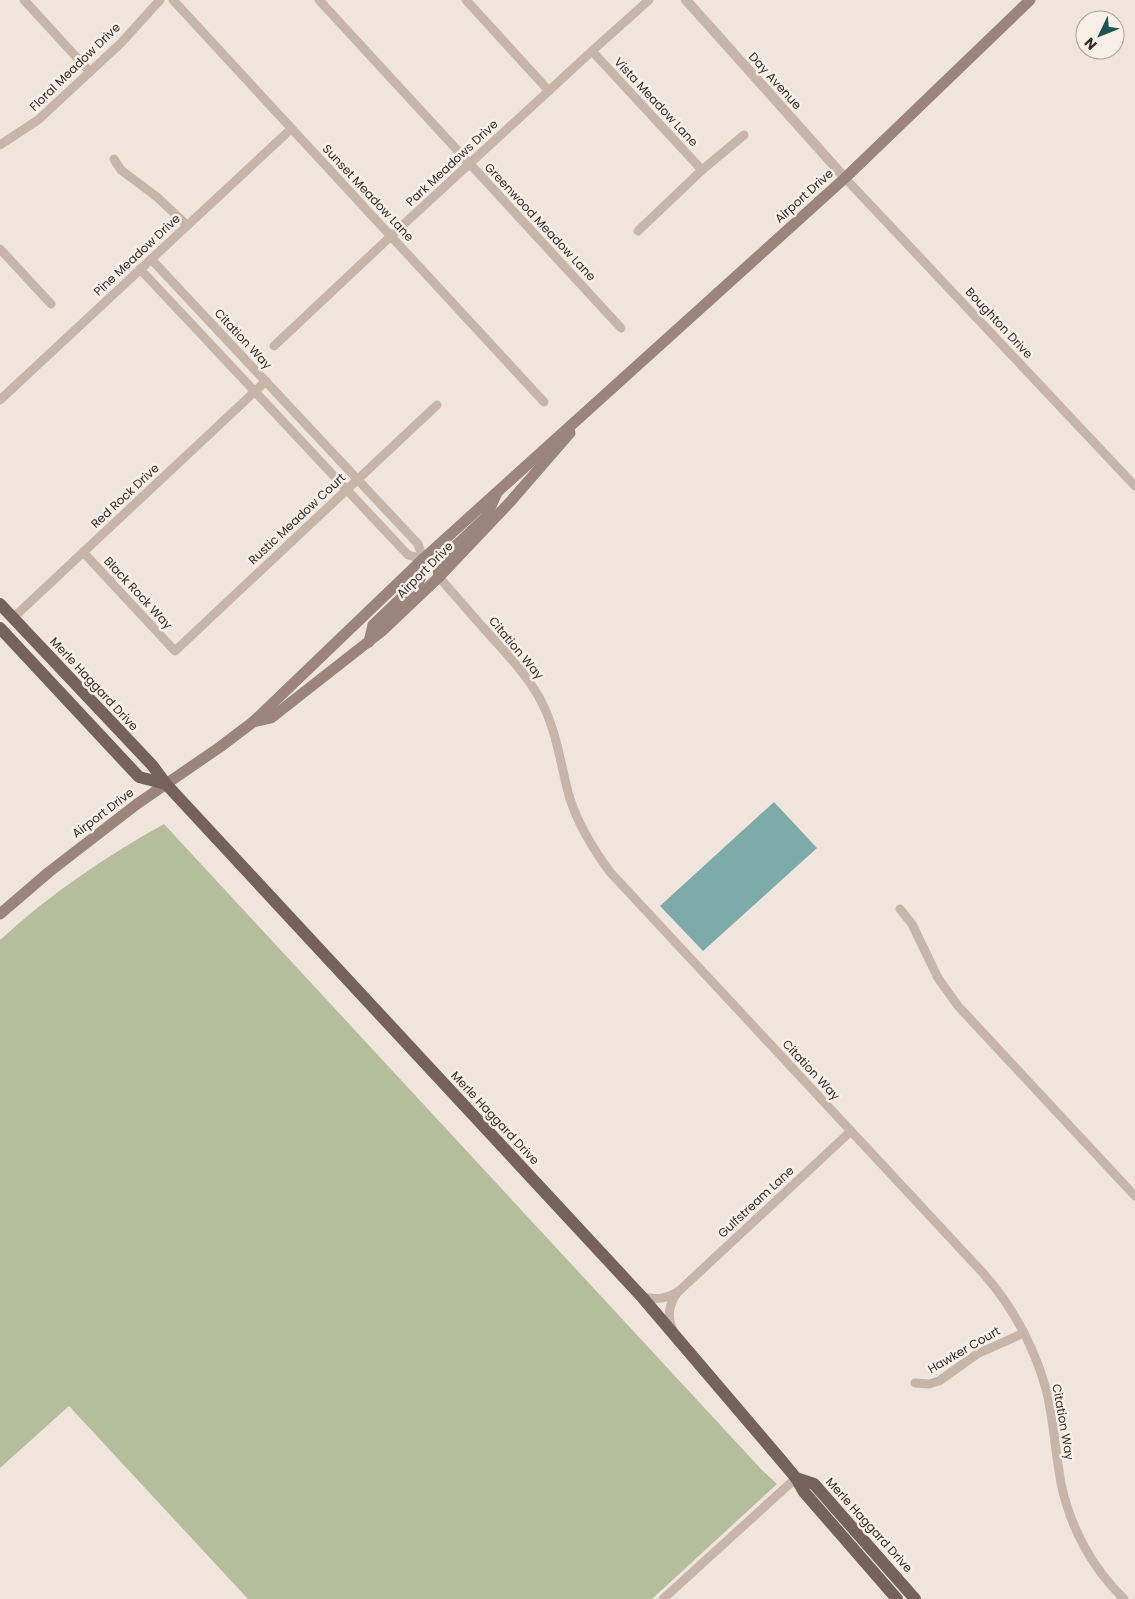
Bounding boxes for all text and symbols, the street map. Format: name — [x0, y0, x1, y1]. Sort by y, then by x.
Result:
north arrow — [1075, 10, 1125, 60]
street label: Floral Meadow Drive — [26, 19, 124, 115]
text: N — [1080, 33, 1101, 55]
street label: Day Avenue — [745, 48, 806, 113]
street label: Vista Meadow Lane — [611, 53, 702, 150]
street label: Park Meadows Drive — [402, 115, 501, 210]
street label: Sunset Meadow Lane — [319, 140, 418, 245]
street label: Greenwood Meadow Lane — [481, 159, 600, 285]
street label: Airport Drive — [771, 165, 837, 227]
street label: Pine Meadow Drive — [90, 210, 184, 299]
street label: Boughton Drive — [962, 283, 1037, 362]
street label: Citation Way — [211, 305, 276, 373]
street label: Red Rock Drive — [87, 459, 163, 532]
street label: Rustic Meadow Court — [244, 469, 349, 568]
street label: Airport Drive — [393, 538, 457, 602]
street label: Black Rock Way — [100, 553, 177, 633]
street label: Citation Way — [485, 613, 548, 683]
street label: Merle Haggard Drive — [46, 633, 142, 734]
street label: Airport Drive — [68, 784, 137, 841]
street label: Citation Way — [779, 1036, 844, 1104]
street label: Merle Haggard Drive — [447, 1067, 543, 1168]
street label: Gulfstream Lane — [714, 1162, 797, 1241]
street label: Hawker Court — [924, 1322, 1003, 1377]
street label: Citation Way — [1048, 1382, 1079, 1462]
street label: Merle Haggard Drive — [822, 1473, 917, 1576]

